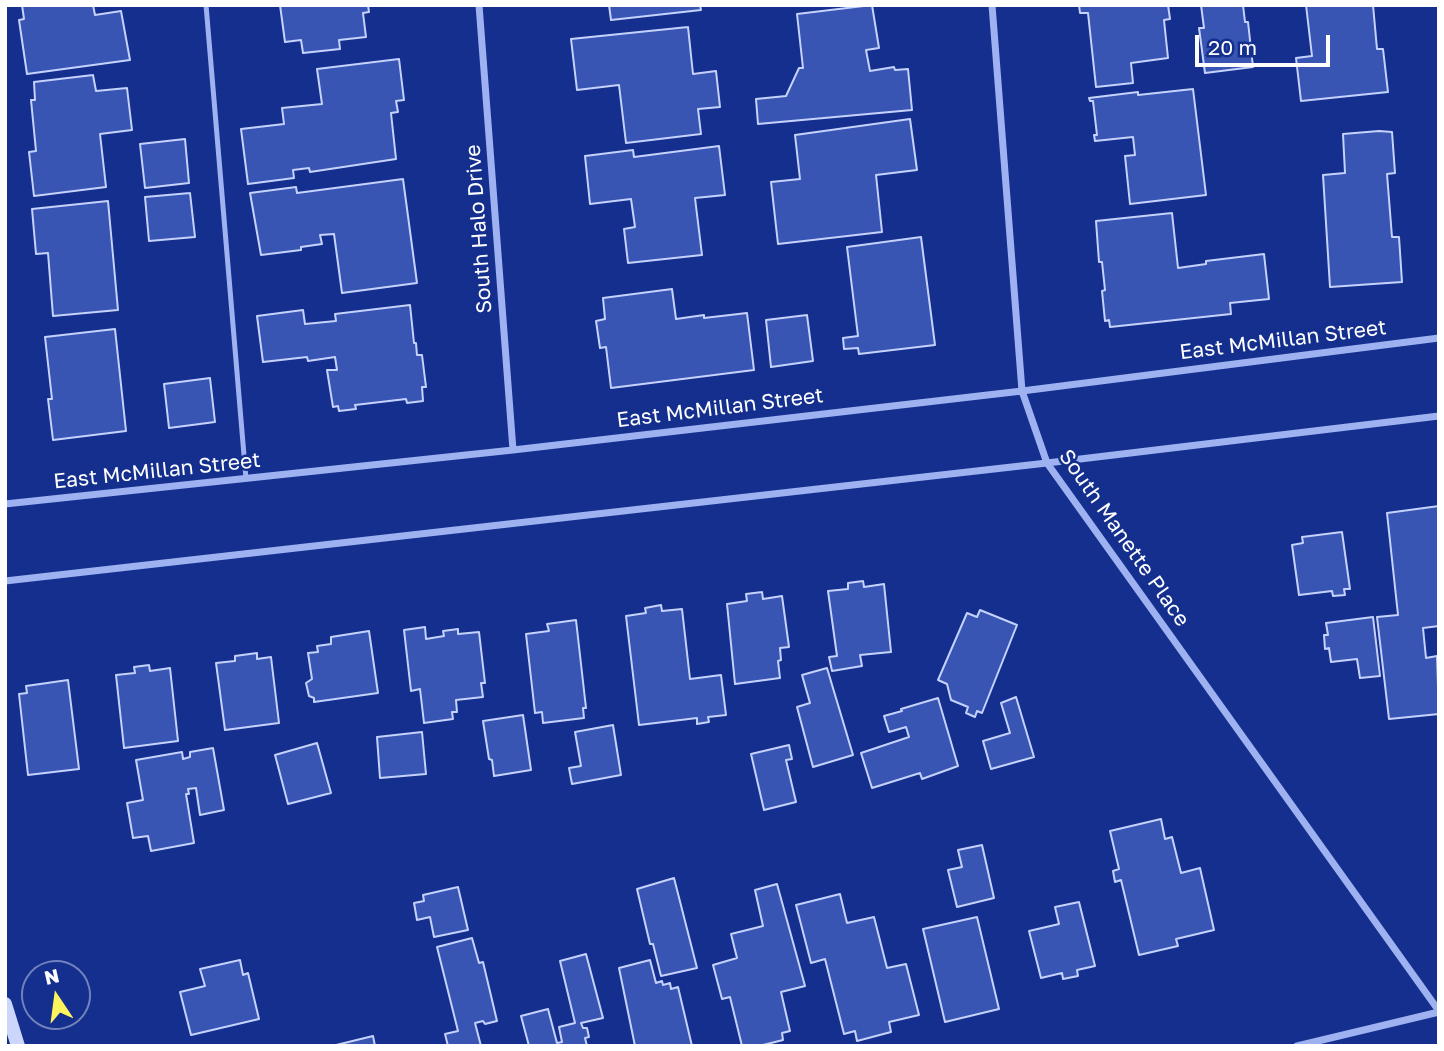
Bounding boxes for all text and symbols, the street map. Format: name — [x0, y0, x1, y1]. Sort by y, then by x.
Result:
scale bar — [1199, 21, 1334, 65]
text: 20 m — [1208, 34, 1257, 60]
street label: South Halo Drive — [461, 144, 497, 314]
street label: East McMillan Street — [1178, 315, 1388, 365]
street label: East McMillan Street — [615, 383, 825, 433]
street label: South Manette Place — [1053, 445, 1195, 631]
street label: East McMillan Street — [52, 448, 262, 494]
north arrow — [21, 960, 91, 1030]
text: N — [42, 963, 61, 989]

